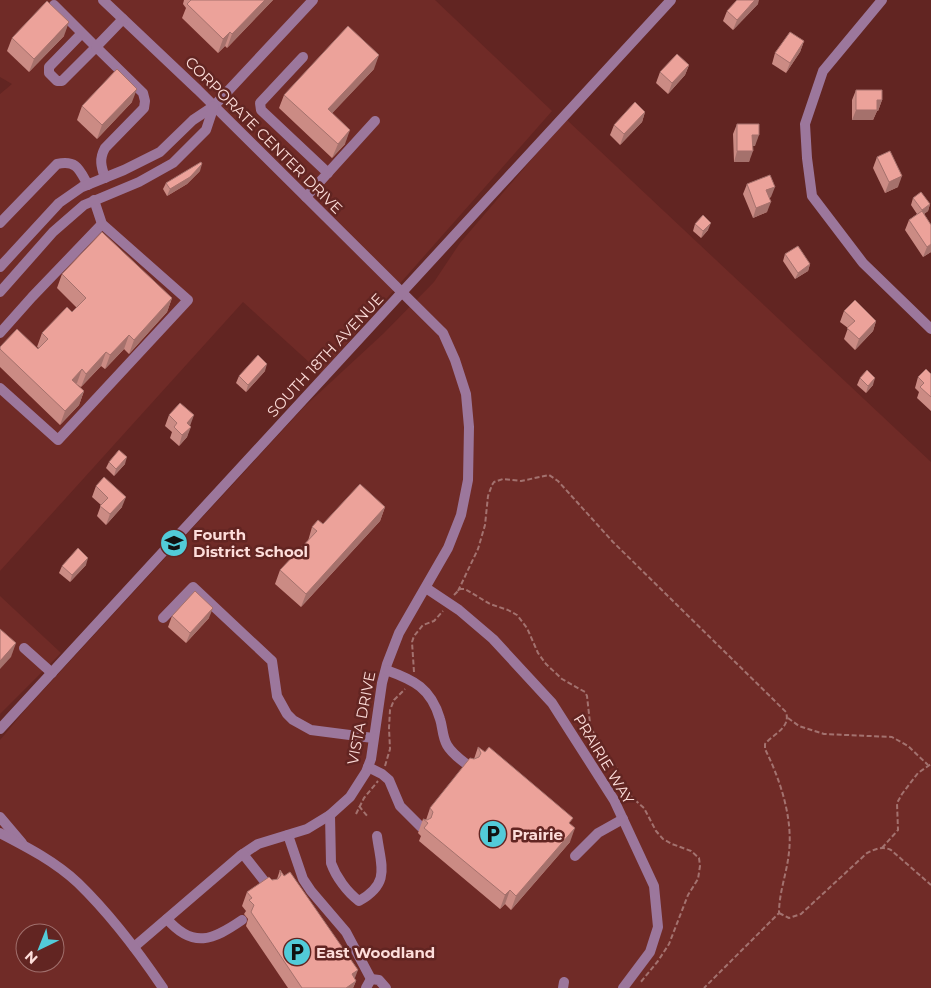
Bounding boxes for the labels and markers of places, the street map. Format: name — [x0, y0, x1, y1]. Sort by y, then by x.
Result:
place label: Fourth District School — [193, 525, 308, 561]
school or university icon: Fourth District School — [159, 528, 189, 558]
parking icon: Prairie — [478, 819, 508, 849]
place label: Prairie — [512, 825, 563, 844]
parking icon: East Woodland — [282, 937, 312, 967]
place label: East Woodland — [316, 943, 435, 962]

